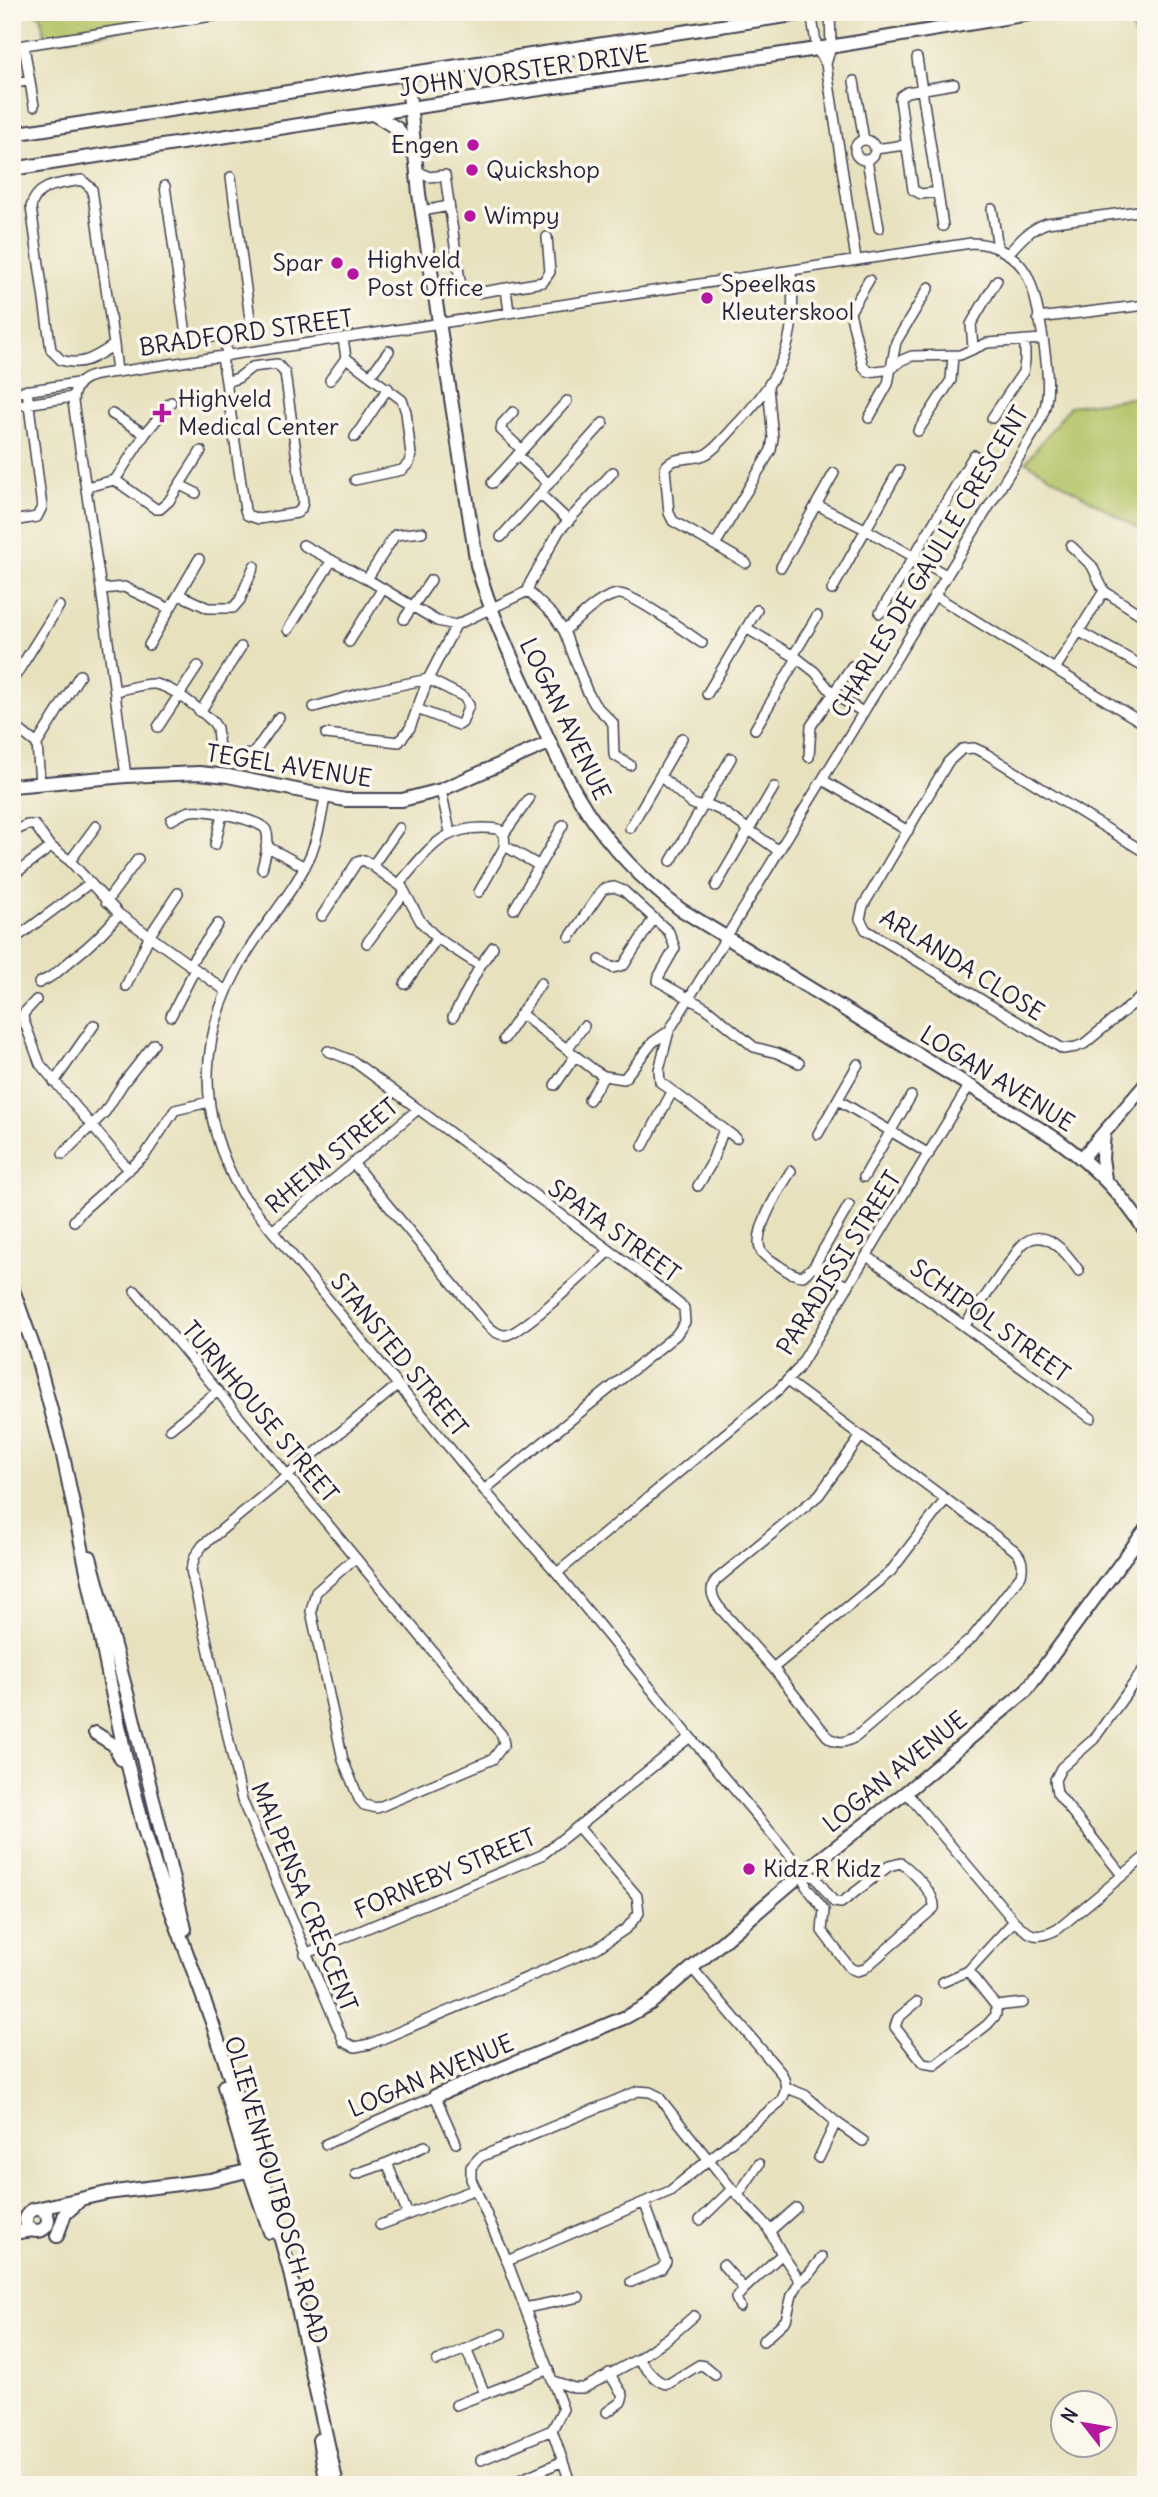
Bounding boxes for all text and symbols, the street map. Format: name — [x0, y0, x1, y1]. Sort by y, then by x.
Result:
street label: JOHN VORSTER DRIVE — [397, 38, 651, 102]
place label: Engen — [391, 129, 459, 159]
marker: Engen — [465, 137, 481, 153]
place label: Quickshop — [486, 154, 600, 184]
marker: Quickshop — [464, 162, 480, 178]
place label: Wimpy — [484, 200, 560, 230]
marker: Wimpy — [462, 208, 478, 224]
place label: Highveld Post Office — [367, 244, 484, 302]
place label: Spar — [272, 247, 323, 277]
marker: Spar — [329, 255, 345, 271]
marker: Highveld Post Office — [345, 266, 361, 282]
place label: Speelkas Kleuterskool — [721, 268, 854, 326]
marker: Speelkas Kleuterskool — [699, 290, 715, 306]
street label: BRADFORD STREET — [137, 302, 355, 362]
place label: Highveld Medical Center — [178, 383, 339, 441]
street label: CHARLES DE GAULLE CRESCENT — [824, 400, 1034, 723]
marker: Highveld Medical Center — [152, 403, 172, 423]
street label: LOGAN AVENUE — [514, 633, 618, 804]
street label: TEGEL AVENUE — [204, 737, 374, 793]
street label: ARLANDA CLOSE — [875, 902, 1050, 1027]
street label: LOGAN AVENUE — [915, 1019, 1080, 1138]
street label: RHEIM STREET — [259, 1091, 404, 1219]
street label: PARADISSI STREET — [769, 1165, 907, 1360]
street label: SPATA STREET — [543, 1172, 686, 1288]
street label: SCHIPOL STREET — [905, 1252, 1076, 1388]
street label: STANSTED STREET — [325, 1267, 475, 1442]
street label: TURNHOUSE STREET — [176, 1314, 346, 1508]
street label: LOGAN AVENUE — [816, 1704, 972, 1838]
street label: MALPENSA CRESCENT — [245, 1778, 365, 2016]
street label: FORNEBY STREET — [349, 1821, 540, 1925]
place label: Kidz R Kidz — [763, 1853, 881, 1883]
marker: Kidz R Kidz — [741, 1861, 757, 1877]
street label: LOGAN AVENUE — [343, 2027, 518, 2123]
street label: OLIEVENHOUTBOSCH ROAD — [219, 2032, 335, 2347]
north arrow — [1050, 2388, 1120, 2458]
text: N — [1056, 2403, 1083, 2427]

